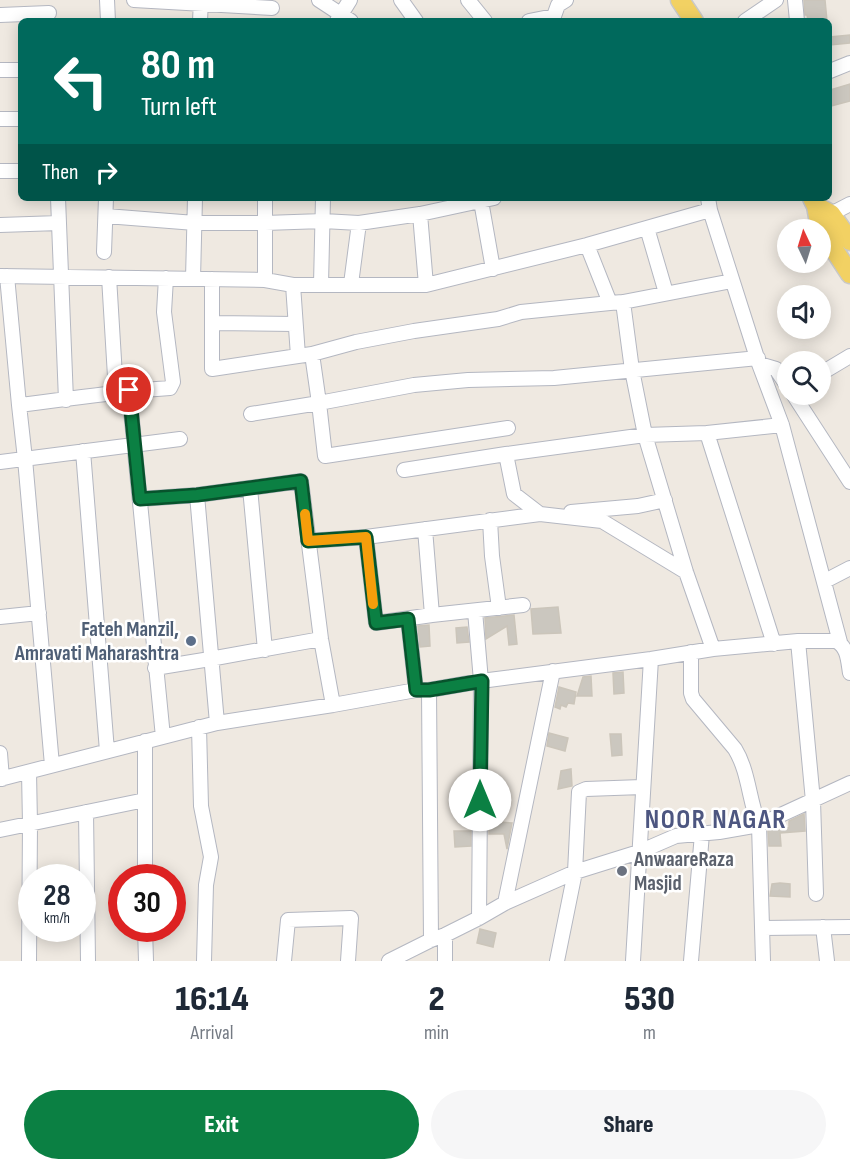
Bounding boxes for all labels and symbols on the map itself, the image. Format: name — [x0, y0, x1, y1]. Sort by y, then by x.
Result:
north arrow — [777, 219, 831, 273]
pin — [103, 364, 154, 415]
place label: Fateh Manzil, Amravati Maharashtra — [14, 617, 179, 666]
marker: Fateh Manzil, Amravati Maharashtra — [184, 634, 198, 648]
position arrow — [448, 768, 512, 832]
district label: NOOR NAGAR — [645, 804, 787, 836]
place label: AnwaareRaza Masjid — [633, 847, 734, 896]
speed limit sign: 30 — [108, 864, 186, 942]
marker: AnwaareRaza Masjid — [615, 864, 629, 878]

